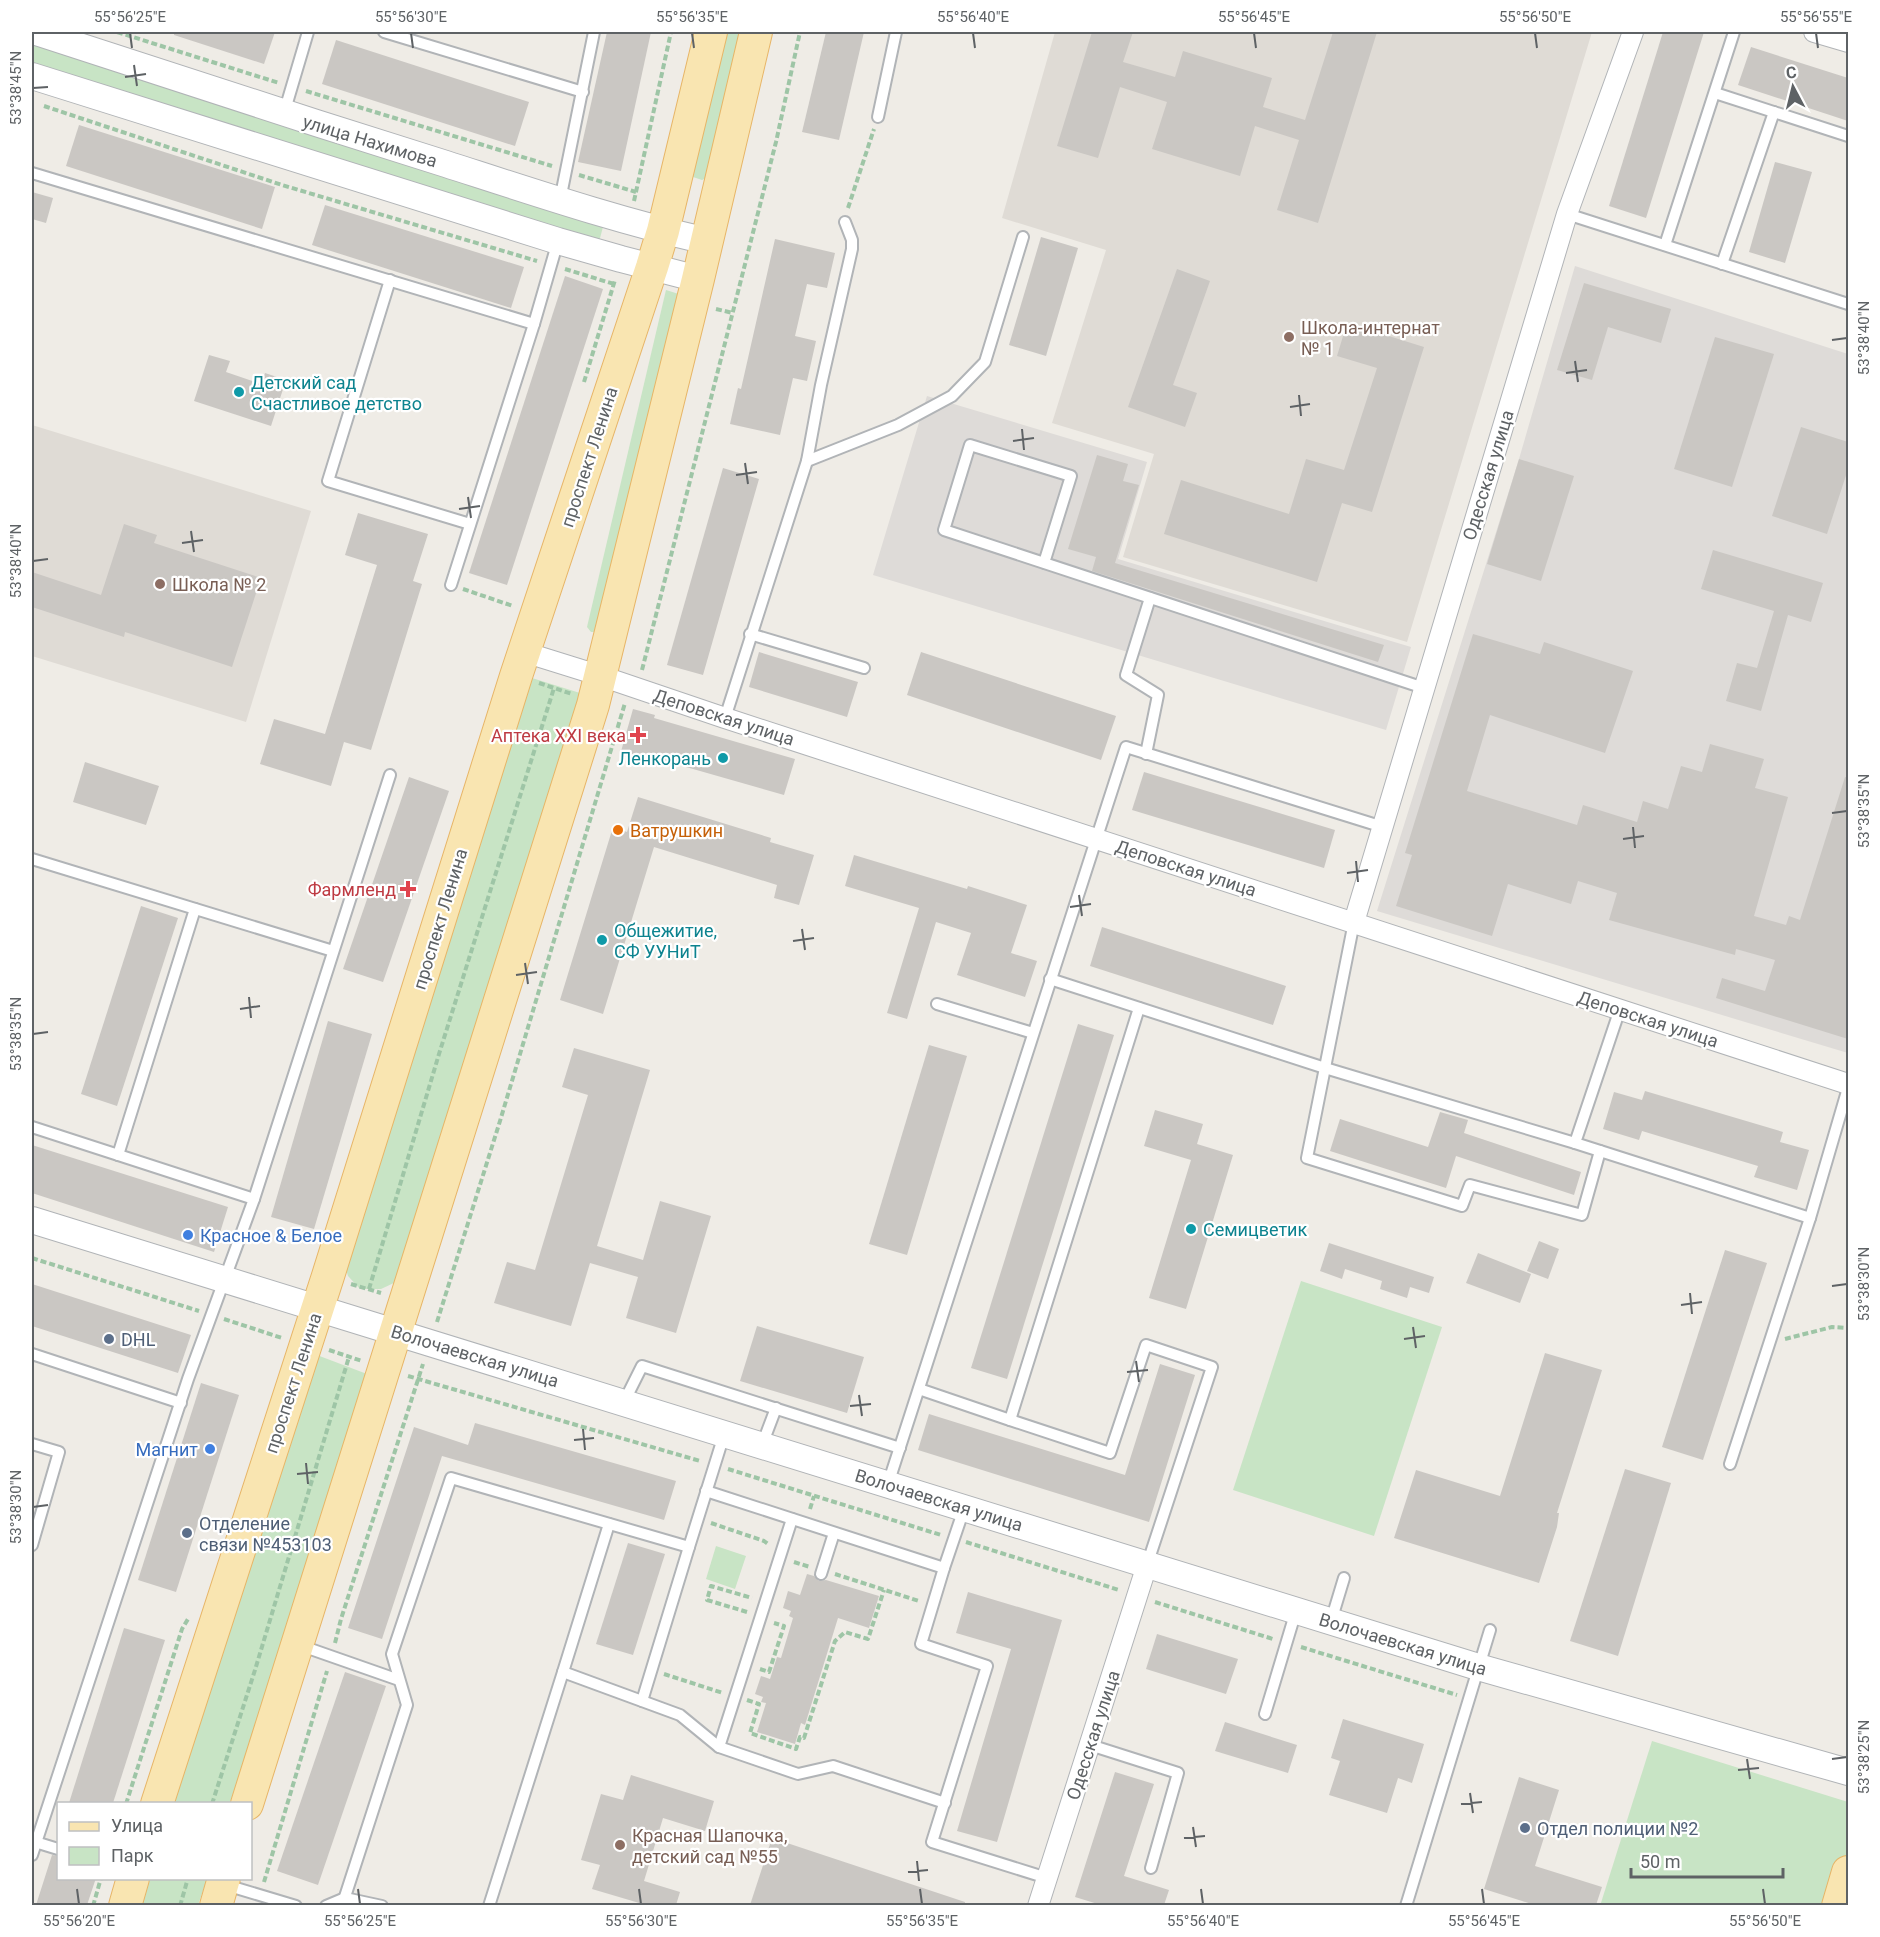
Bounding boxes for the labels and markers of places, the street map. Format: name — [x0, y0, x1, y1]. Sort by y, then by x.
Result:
place label: Школа-интернат № 1 — [1301, 317, 1440, 359]
marker: Школа-интернат № 1 — [1282, 330, 1296, 344]
place label: Детский сад Счастливое детство — [251, 372, 422, 414]
marker: Детский сад Счастливое детство — [232, 385, 246, 399]
place label: Школа № 2 — [172, 574, 266, 595]
marker: Школа № 2 — [153, 577, 167, 591]
place label: Аптека ХХI века — [491, 725, 626, 746]
marker: Аптека ХХI века — [631, 728, 645, 742]
place label: Ленкорань — [618, 748, 711, 769]
marker: Ленкорань — [716, 751, 730, 765]
place label: Ватрушкин — [630, 820, 723, 841]
marker: Ватрушкин — [611, 823, 625, 837]
place label: Фармленд — [308, 879, 396, 900]
marker: Фармленд — [401, 882, 415, 896]
place label: Общежитие, СФ УУНиТ — [614, 920, 717, 962]
marker: Общежитие, СФ УУНиТ — [595, 933, 609, 947]
place label: Семицветик — [1203, 1219, 1307, 1240]
marker: Семицветик — [1184, 1222, 1198, 1236]
place label: Красное & Белое — [200, 1225, 342, 1246]
marker: Красное & Белое — [181, 1228, 195, 1242]
place label: DHL — [121, 1329, 156, 1350]
marker: DHL — [102, 1332, 116, 1346]
place label: Магнит — [136, 1439, 198, 1460]
marker: Магнит — [203, 1442, 217, 1456]
place label: Отделение связи №453103 — [199, 1513, 332, 1555]
marker: Отделение связи №453103 — [180, 1526, 194, 1540]
place label: Отдел полиции №2 — [1537, 1818, 1698, 1839]
marker: Отдел полиции №2 — [1518, 1821, 1532, 1835]
place label: Красная Шапочка, детский сад №55 — [632, 1825, 787, 1867]
marker: Красная Шапочка, детский сад №55 — [613, 1838, 627, 1852]

